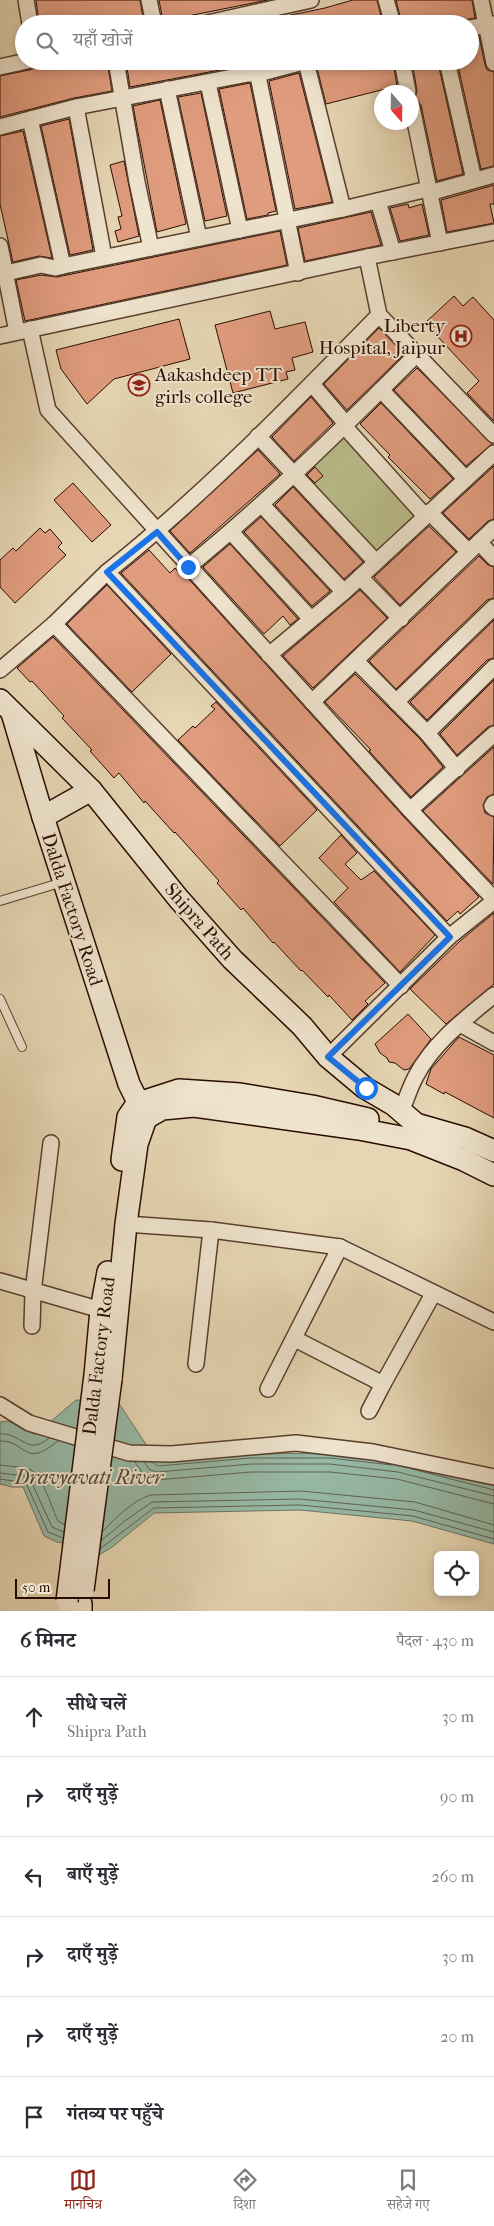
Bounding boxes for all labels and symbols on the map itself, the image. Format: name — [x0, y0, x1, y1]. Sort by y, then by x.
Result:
north arrow — [374, 85, 419, 130]
place label: Liberty Hospital, Jaipur — [319, 315, 446, 359]
hospital icon: Liberty Hospital, Jaipur — [449, 324, 473, 348]
place label: Aakashdeep TT girls college — [154, 364, 282, 408]
school or university icon: Aakashdeep TT girls college — [127, 373, 151, 397]
route end — [177, 556, 200, 579]
street label: Dalda Factory Road — [37, 830, 107, 989]
street label: Shipra Path — [160, 879, 239, 965]
route start — [355, 1077, 378, 1100]
street label: Dalda Factory Road — [78, 1275, 120, 1437]
water label: Dravyavati River — [13, 1466, 165, 1489]
scale bar — [15, 1576, 110, 1599]

